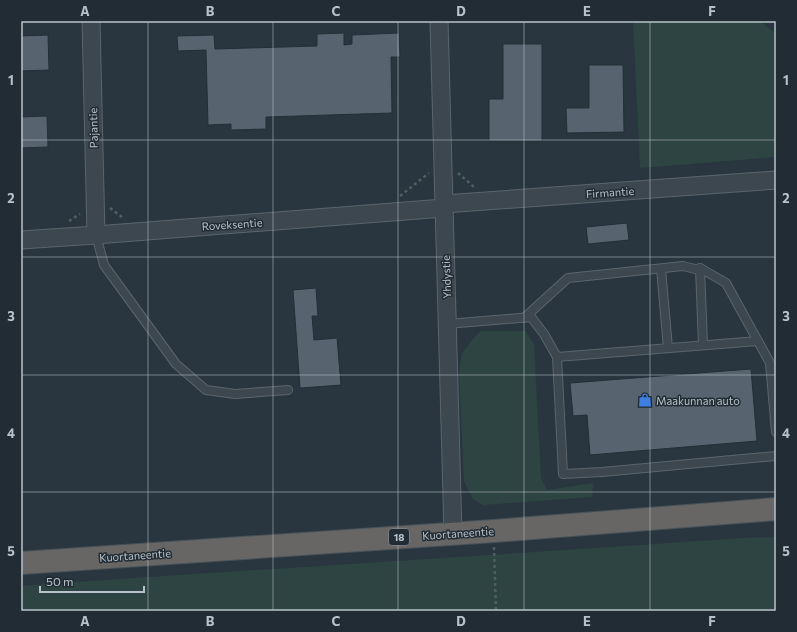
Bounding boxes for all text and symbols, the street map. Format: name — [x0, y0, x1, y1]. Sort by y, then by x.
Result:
text: A — [80, 3, 90, 19]
text: B — [206, 3, 215, 19]
text: C — [332, 3, 341, 19]
text: D — [456, 3, 466, 19]
text: E — [583, 3, 591, 19]
text: F — [708, 3, 716, 19]
text: 1 — [8, 72, 14, 88]
text: 1 — [783, 72, 789, 88]
street label: Pajantie — [86, 107, 100, 148]
street label: Firmantie — [585, 184, 635, 200]
text: 2 — [7, 190, 15, 206]
text: 2 — [782, 190, 790, 206]
street label: Roveksentie — [201, 215, 263, 233]
street label: Yhdystie — [439, 255, 453, 299]
text: 3 — [7, 308, 15, 324]
text: 3 — [782, 308, 790, 324]
shop icon: Maakunnan auto — [637, 392, 653, 408]
place label: Maakunnan auto — [656, 394, 740, 407]
text: 4 — [7, 425, 15, 441]
text: 4 — [782, 425, 790, 441]
street label: Kuortaneentie — [422, 524, 495, 542]
road number: 18 — [389, 529, 409, 545]
text: 5 — [7, 543, 15, 559]
text: 5 — [782, 543, 790, 559]
street label: Kuortaneentie — [99, 546, 172, 564]
scale bar — [40, 568, 144, 594]
text: 50 m — [46, 574, 74, 588]
text: A — [80, 613, 90, 629]
text: B — [206, 613, 215, 629]
text: C — [332, 613, 341, 629]
text: D — [456, 613, 466, 629]
text: E — [583, 613, 591, 629]
text: F — [708, 613, 716, 629]

